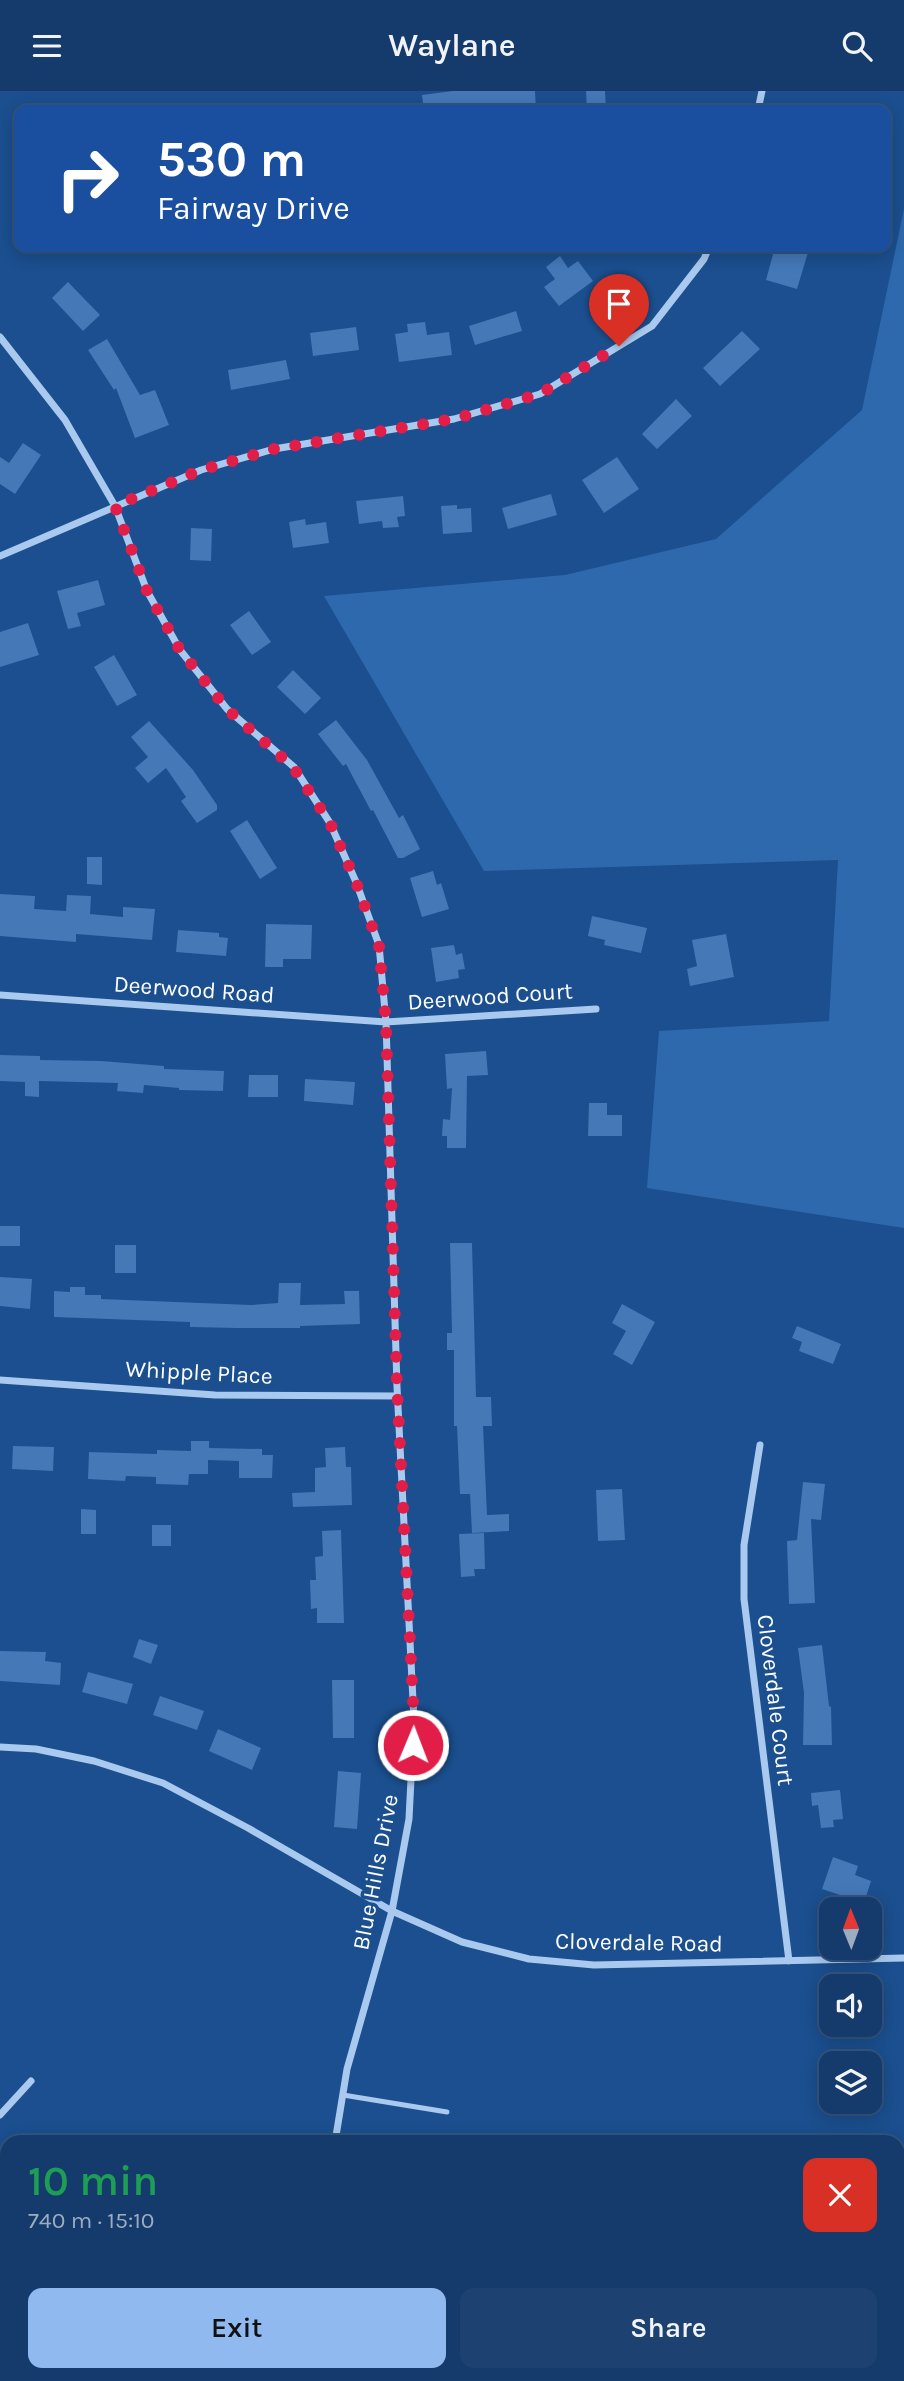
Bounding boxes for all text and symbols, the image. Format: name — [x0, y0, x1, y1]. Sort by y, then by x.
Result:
icon: menu — [28, 27, 66, 65]
text: Waylane — [388, 27, 516, 64]
icon: search — [838, 27, 876, 65]
text: 530 m — [157, 131, 306, 188]
icon: right — [42, 133, 133, 224]
text: Fairway Drive — [157, 190, 350, 227]
pin — [589, 274, 649, 346]
icon: arrive — [600, 285, 638, 323]
street label: Deerwood Road — [113, 970, 275, 1009]
street label: Deerwood Court — [407, 977, 574, 1016]
street label: Whipple Place — [125, 1355, 273, 1390]
street label: Cloverdale Court — [752, 1613, 799, 1788]
position arrow — [376, 1708, 450, 1782]
street label: Blue Hills Drive — [347, 1792, 404, 1952]
north arrow — [819, 1897, 882, 1960]
map controls — [819, 1897, 882, 2114]
street label: Cloverdale Road — [555, 1928, 723, 1957]
button: sound — [819, 1974, 882, 2037]
button: layers — [819, 2051, 882, 2114]
text: 10 min — [28, 2156, 158, 2206]
button: close — [803, 2158, 877, 2232]
text: 740 m · 15:10 — [28, 2207, 154, 2234]
button: Exit — [28, 2288, 446, 2368]
button: Share — [460, 2288, 877, 2368]

